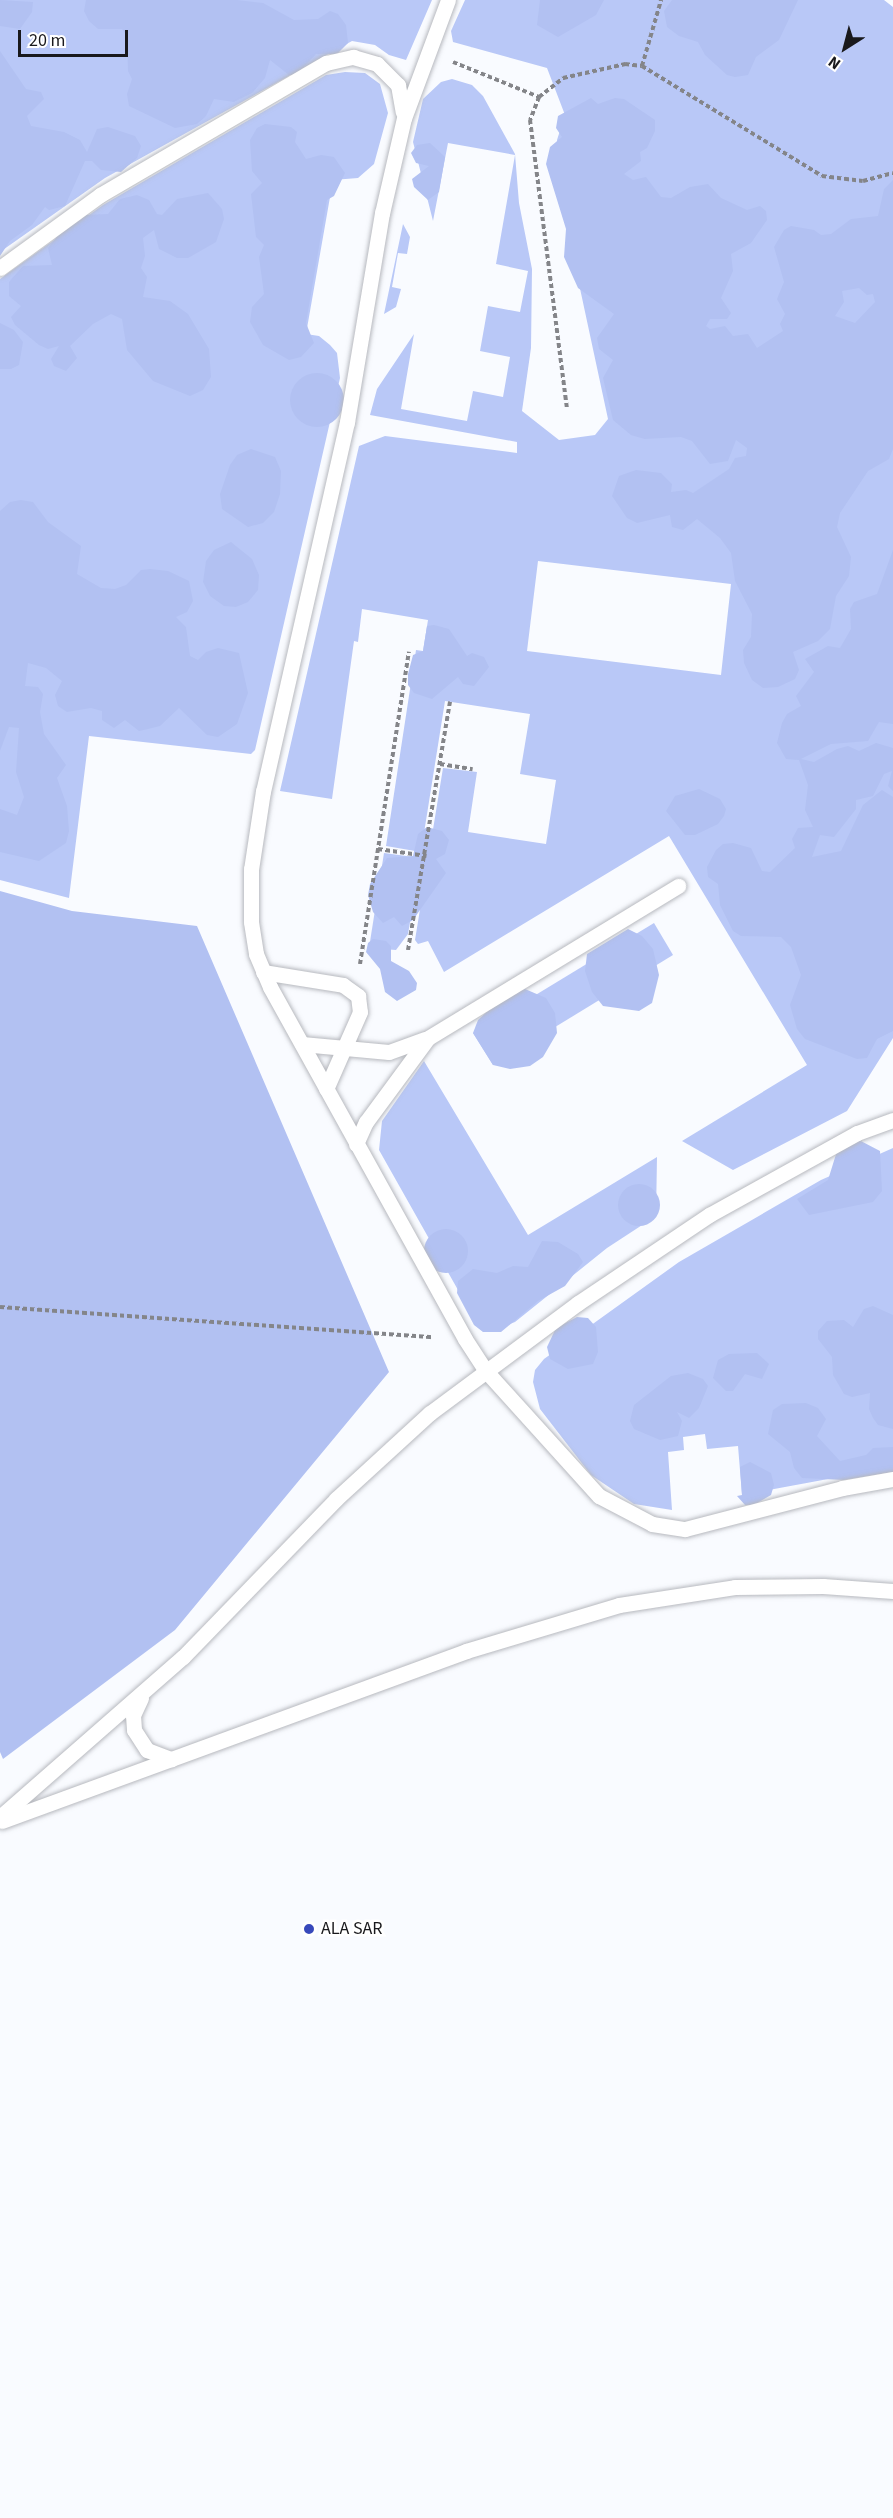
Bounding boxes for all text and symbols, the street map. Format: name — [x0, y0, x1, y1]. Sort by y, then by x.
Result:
scale bar — [21, 18, 130, 56]
north arrow — [815, 18, 875, 78]
text: 20 m — [29, 28, 65, 53]
text: N — [824, 51, 845, 75]
place label: ALA SAR — [321, 1918, 383, 1940]
marker: ALA SAR — [302, 1922, 316, 1936]

